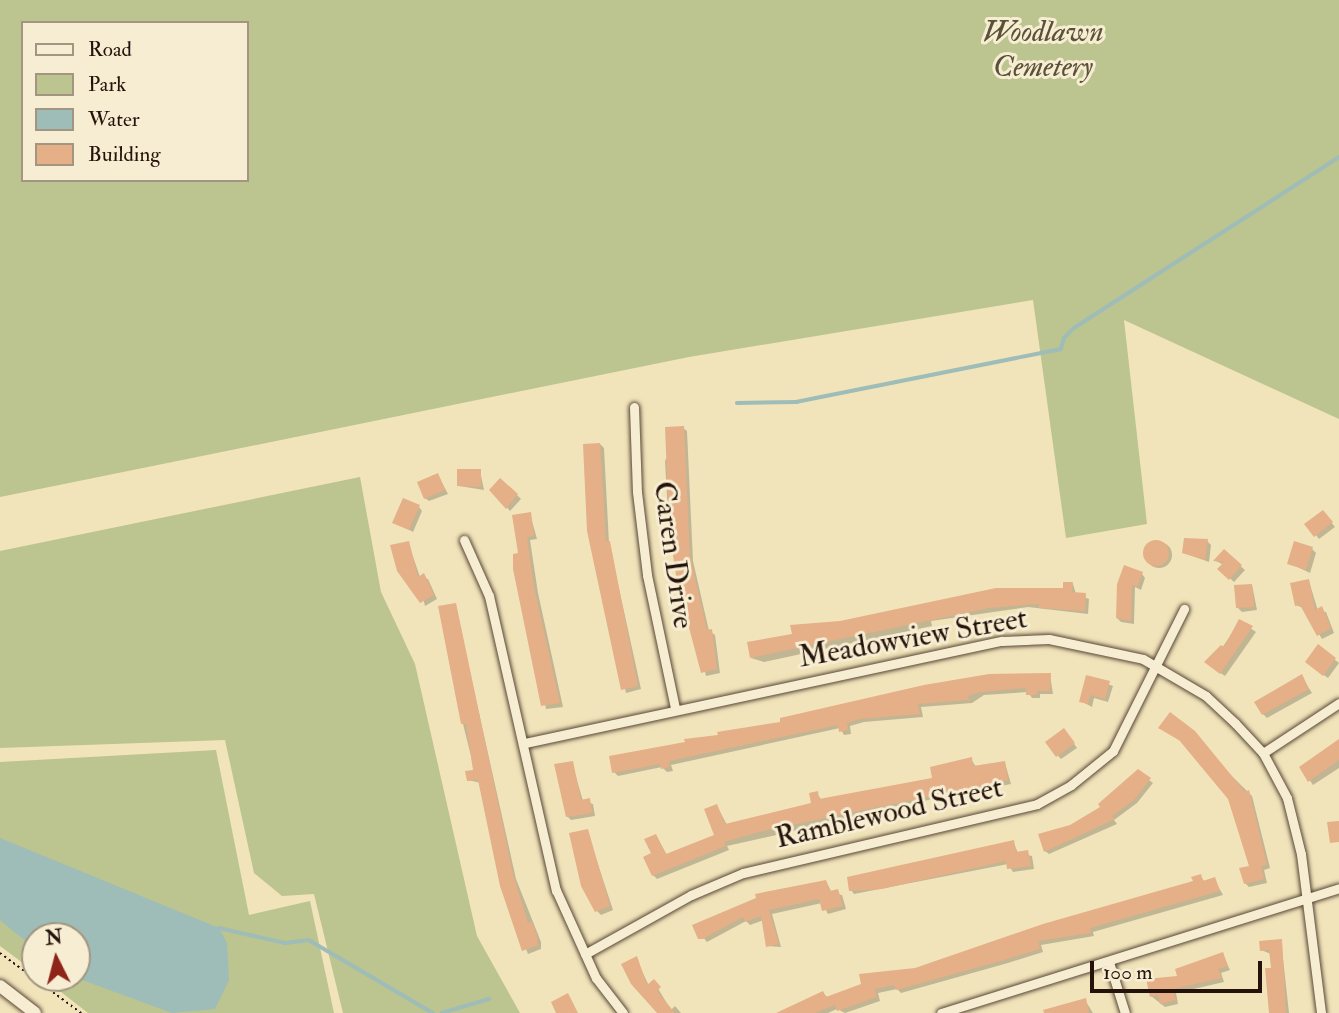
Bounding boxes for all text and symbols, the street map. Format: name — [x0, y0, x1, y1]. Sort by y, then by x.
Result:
park label: Woodlawn Cemetery — [982, 14, 1104, 84]
legend — [21, 21, 248, 182]
text: Road — [88, 36, 132, 63]
text: Park — [88, 71, 126, 98]
text: Water — [88, 106, 140, 133]
text: Building — [88, 141, 161, 168]
street label: Caren Drive — [645, 479, 701, 631]
street label: Meadowview Street — [796, 600, 1030, 676]
street label: Ramblewood Street — [772, 769, 1006, 857]
north arrow — [21, 922, 91, 992]
text: N — [44, 925, 64, 951]
scale bar — [1094, 946, 1266, 990]
text: 100 m — [1103, 959, 1153, 986]

